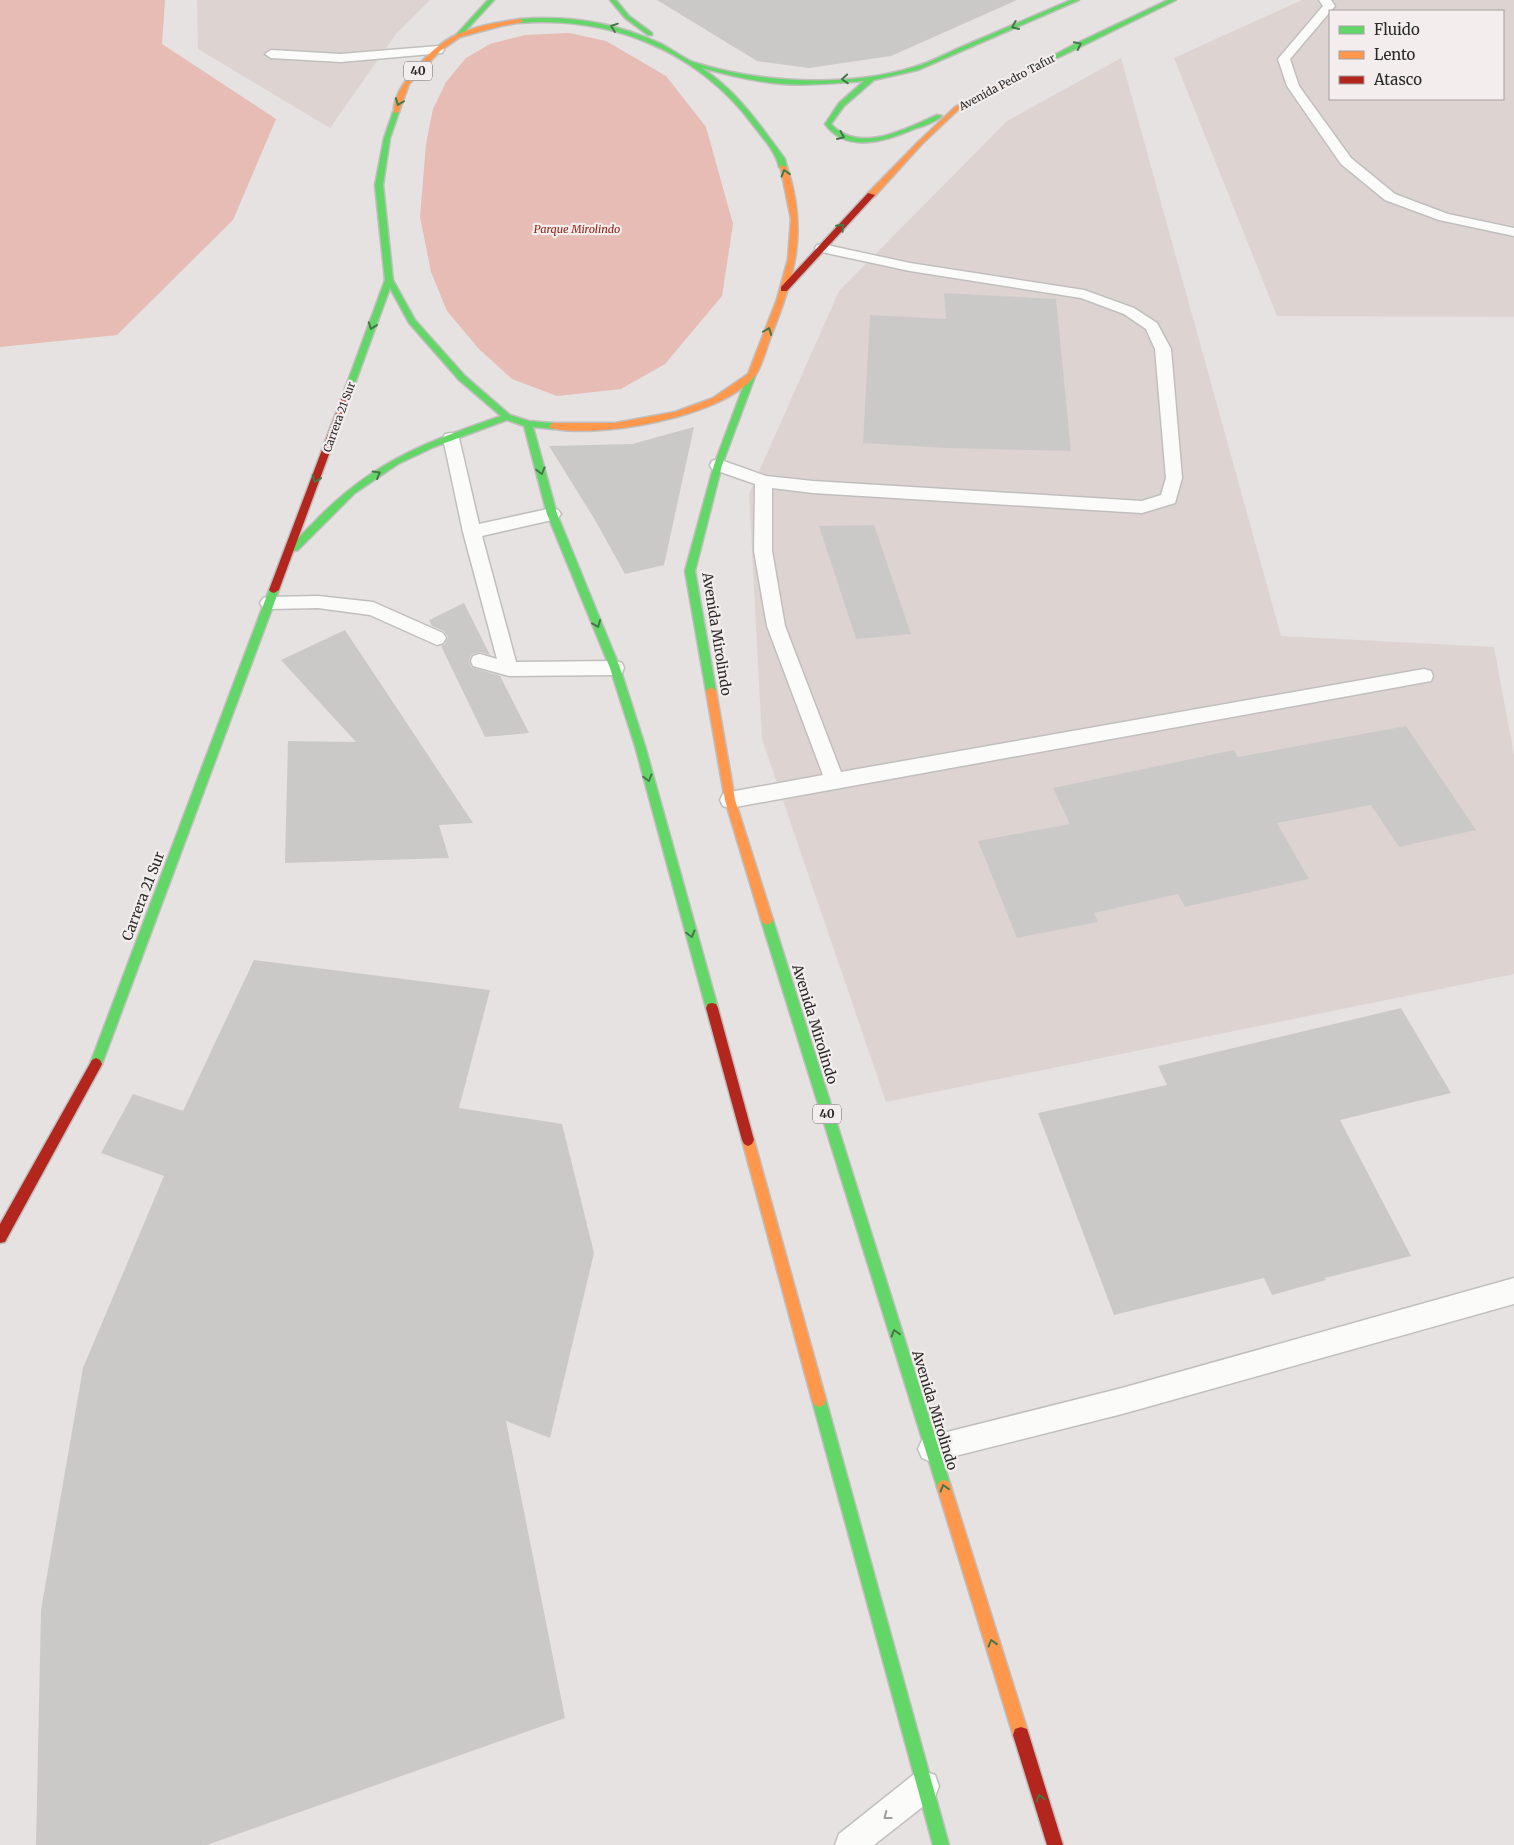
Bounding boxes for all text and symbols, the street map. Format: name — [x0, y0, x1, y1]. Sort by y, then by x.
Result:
legend — [1329, 10, 1504, 100]
one-way arrow — [1011, 20, 1020, 31]
text: Fluido — [1374, 20, 1420, 39]
one-way arrow — [610, 23, 619, 33]
one-way arrow — [1072, 41, 1081, 51]
text: Lento — [1374, 45, 1416, 64]
street label: Avenida Pedro Tafur — [955, 51, 1058, 114]
road number: 40 — [404, 61, 432, 80]
text: Atasco — [1373, 70, 1422, 89]
one-way arrow — [841, 74, 849, 85]
one-way arrow — [395, 97, 405, 106]
one-way arrow — [836, 130, 845, 141]
one-way arrow — [781, 169, 791, 178]
park label: Parque Mirolindo — [534, 222, 620, 236]
one-way arrow — [835, 224, 844, 233]
one-way arrow — [368, 321, 378, 330]
one-way arrow — [762, 327, 772, 336]
street label: Carrera 21 Sur — [320, 380, 358, 454]
one-way arrow — [535, 467, 545, 475]
one-way arrow — [371, 471, 380, 481]
one-way arrow — [312, 474, 322, 483]
street label: Avenida Mirolindo — [698, 570, 736, 697]
one-way arrow — [590, 619, 601, 628]
one-way arrow — [642, 773, 653, 782]
street label: Carrera 21 Sur — [118, 849, 168, 943]
one-way arrow — [685, 930, 696, 939]
street label: Avenida Mirolindo — [788, 961, 842, 1086]
road number: 40 — [813, 1104, 841, 1124]
one-way arrow — [891, 1329, 901, 1338]
street label: Avenida Mirolindo — [908, 1347, 962, 1472]
one-way arrow — [939, 1484, 949, 1493]
one-way arrow — [987, 1640, 997, 1648]
one-way arrow — [1036, 1795, 1046, 1803]
one-way arrow — [884, 1810, 893, 1818]

